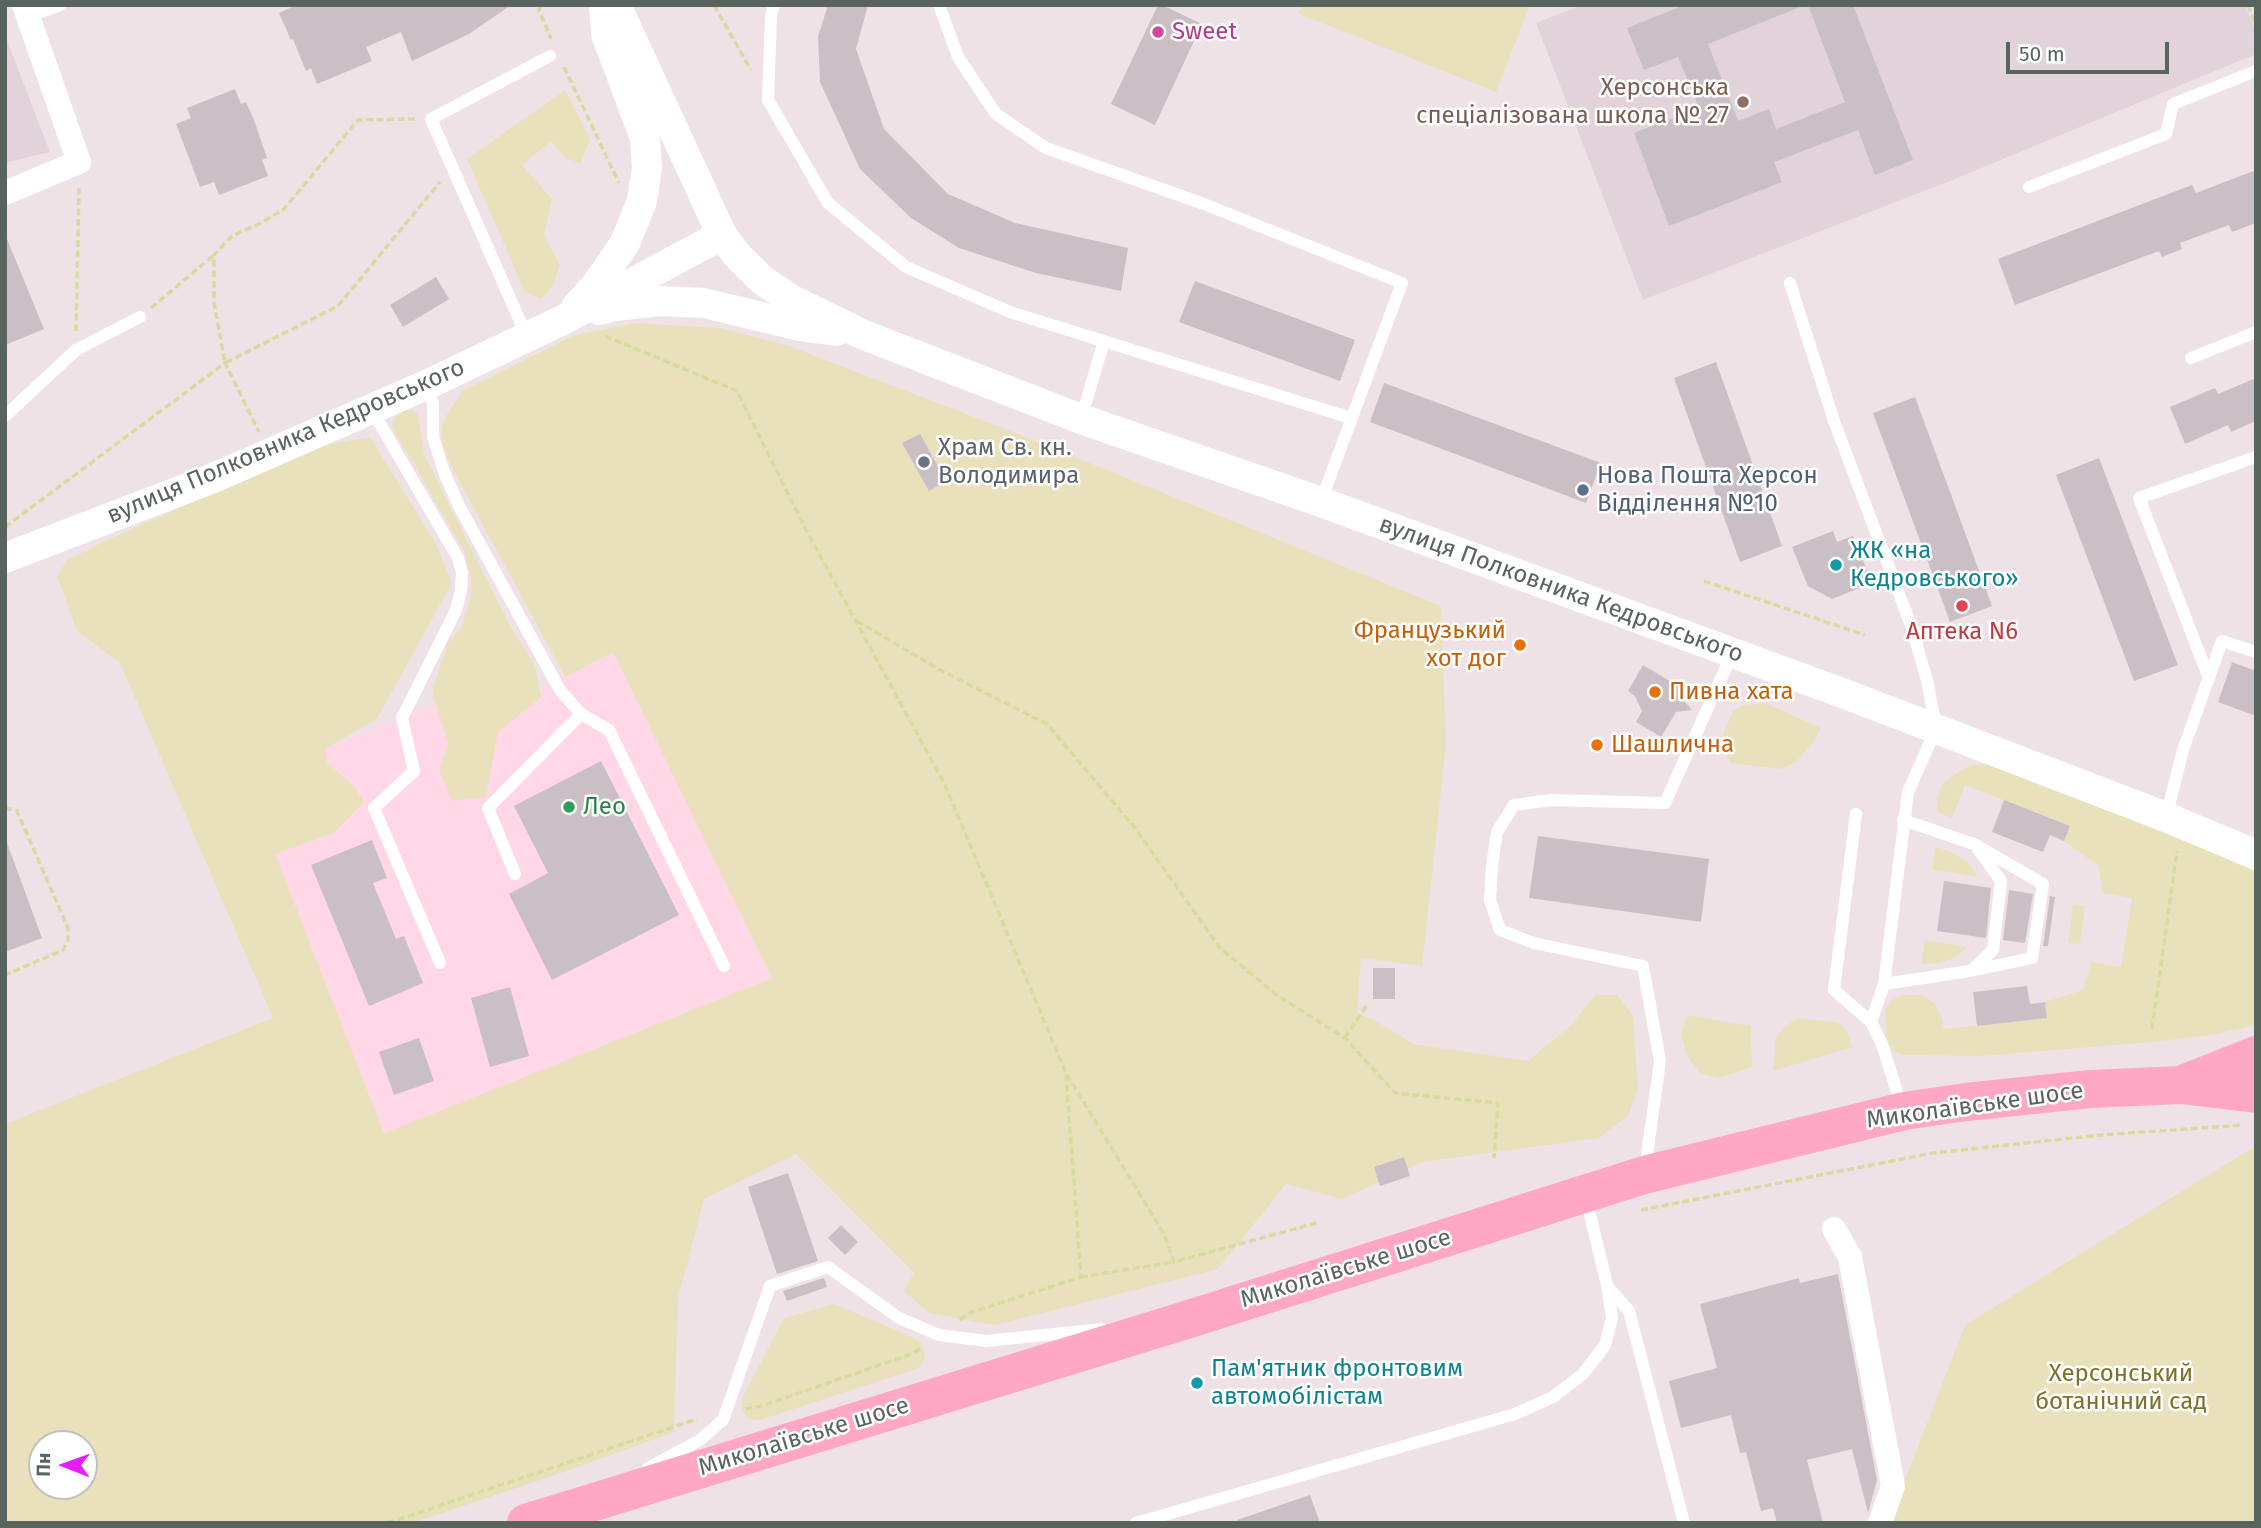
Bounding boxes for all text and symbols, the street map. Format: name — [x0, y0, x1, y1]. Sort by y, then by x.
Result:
place label: Sweet — [1172, 18, 1237, 46]
marker: Sweet — [1150, 24, 1166, 40]
scale bar — [2009, 28, 2172, 72]
text: 50 m — [2019, 41, 2065, 67]
place label: Херсонська спеціалізована школа № 27 — [1416, 74, 1729, 130]
marker: Херсонська спеціалізована школа № 27 — [1735, 94, 1751, 110]
street label: вулиця Полковника Кедровського — [103, 353, 469, 531]
place label: Храм Св. кн. Володимира — [938, 434, 1079, 490]
marker: Храм Св. кн. Володимира — [916, 454, 932, 470]
place label: Нова Пошта Херсон Відділення №10 — [1597, 462, 1818, 518]
marker: Нова Пошта Херсон Відділення №10 — [1575, 482, 1591, 498]
street label: вулиця Полковника Кедровського — [1375, 510, 1747, 670]
place label: ЖК «на Кедровського» — [1850, 537, 2019, 593]
marker: ЖК «на Кедровського» — [1828, 557, 1844, 573]
marker: Аптека N6 — [1954, 598, 1970, 614]
place label: Французький хот дог — [1354, 617, 1506, 673]
place label: Аптека N6 — [1906, 618, 2018, 646]
marker: Французький хот дог — [1512, 637, 1528, 653]
place label: Пивна хата — [1669, 678, 1794, 706]
marker: Пивна хата — [1647, 684, 1663, 700]
place label: Шашлична — [1611, 731, 1734, 759]
marker: Шашлична — [1589, 737, 1605, 753]
place label: Лео — [583, 793, 626, 821]
marker: Лео — [561, 799, 577, 815]
street label: Миколаївське шосе — [1865, 1077, 2085, 1135]
street label: Миколаївське шосе — [1237, 1223, 1455, 1315]
place label: Пам'ятник фронтовим автомобілістам — [1211, 1355, 1463, 1411]
park label: Херсонський ботанічний сад — [2035, 1360, 2207, 1416]
marker: Пам'ятник фронтовим автомобілістам — [1189, 1375, 1205, 1391]
street label: Миколаївське шосе — [695, 1391, 913, 1483]
north arrow — [28, 1430, 98, 1500]
text: Пн — [32, 1453, 55, 1477]

